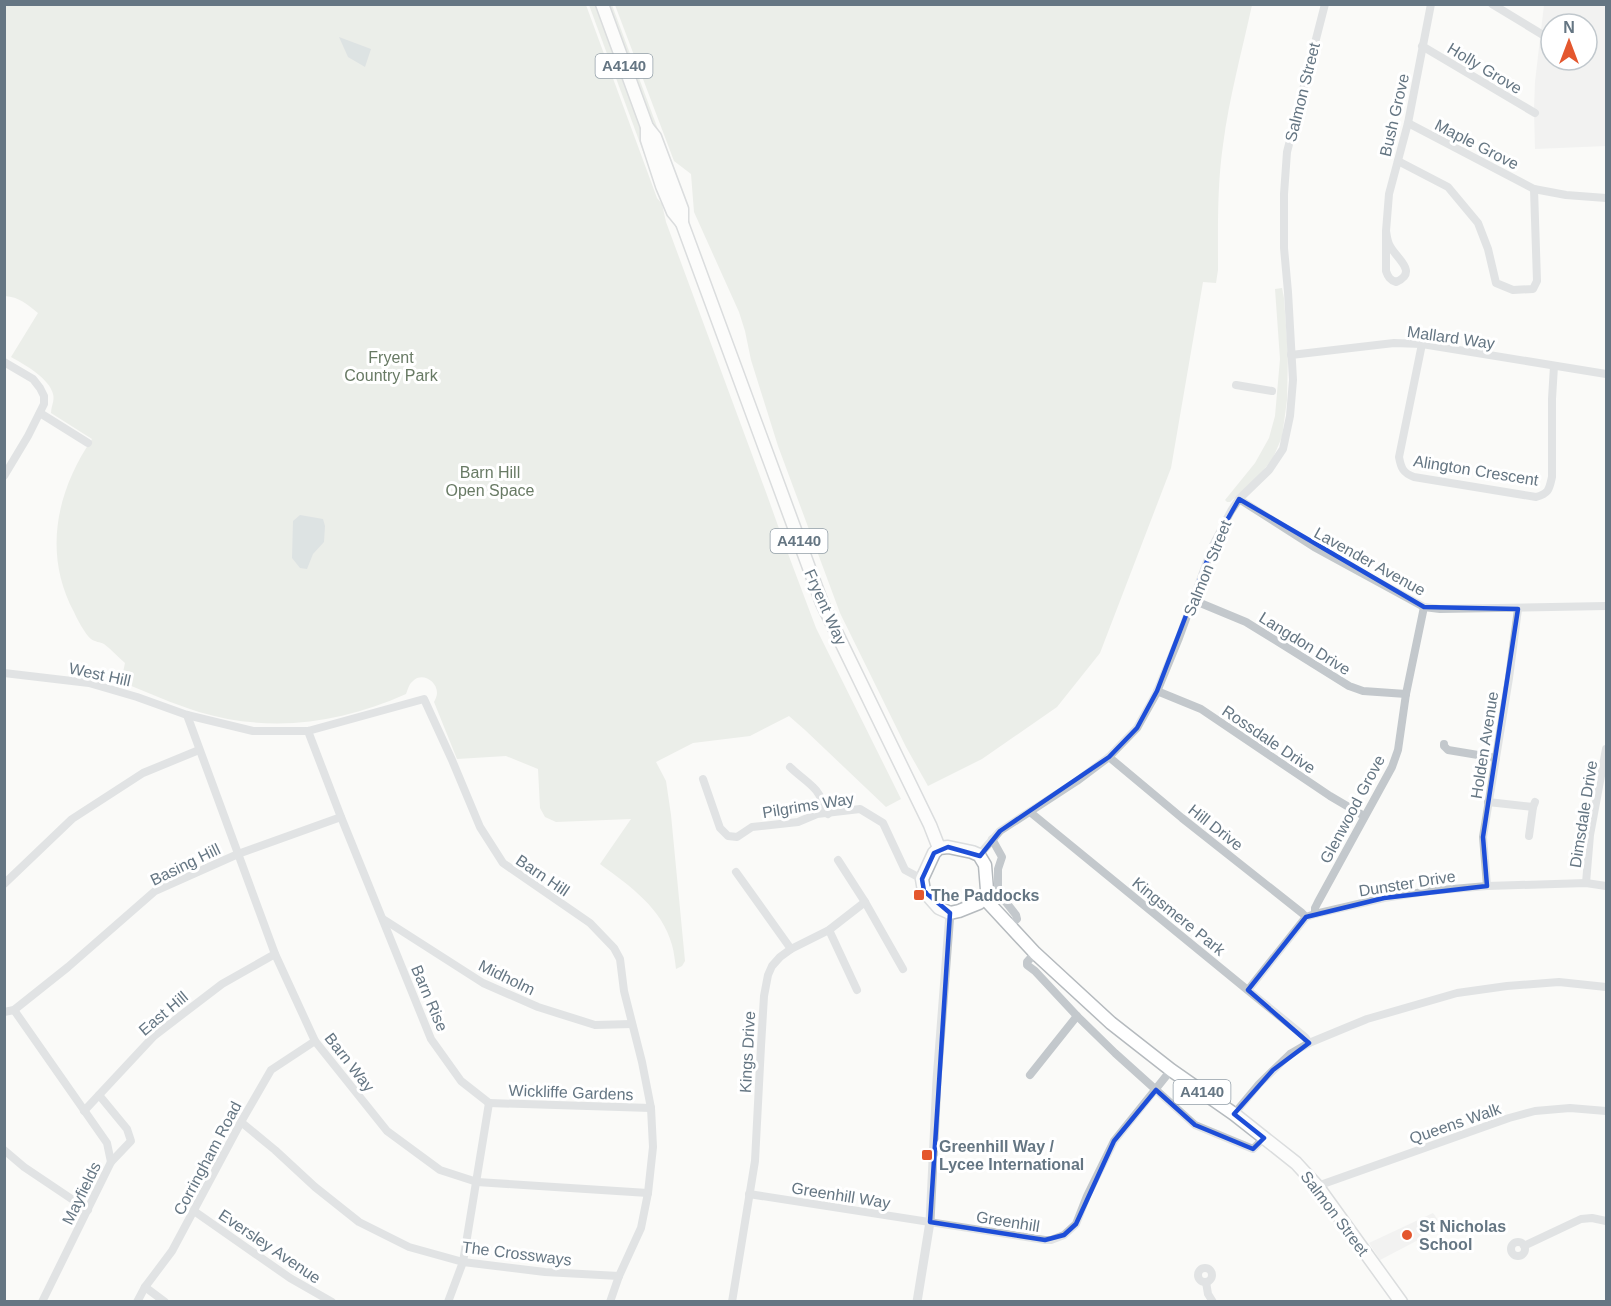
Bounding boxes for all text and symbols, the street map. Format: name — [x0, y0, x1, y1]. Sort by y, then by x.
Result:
north arrow — [1539, 12, 1599, 72]
text: N — [1563, 19, 1575, 36]
street label: Salmon Street — [1282, 40, 1323, 143]
street label: Holly Grove — [1445, 40, 1525, 97]
road number: A4140 — [596, 54, 652, 78]
street label: Bush Grove — [1377, 72, 1412, 158]
street label: Maple Grove — [1432, 116, 1522, 173]
street label: Mallard Way — [1406, 323, 1496, 352]
park label: Fryent Country Park — [344, 349, 439, 384]
street label: Alington Crescent — [1412, 452, 1540, 489]
park label: Barn Hill Open Space — [446, 464, 535, 499]
street label: Salmon Street — [1181, 517, 1235, 618]
street label: Lavender Avenue — [1311, 524, 1428, 599]
road number: A4140 — [770, 529, 828, 553]
street label: Fryent Way — [801, 567, 850, 648]
street label: Langdon Drive — [1256, 609, 1353, 678]
street label: West Hill — [67, 660, 132, 689]
street label: Holden Avenue — [1468, 690, 1501, 800]
street label: Rossdale Drive — [1219, 702, 1319, 777]
street label: Glenwood Grove — [1317, 752, 1388, 866]
street label: Dimsdale Drive — [1567, 759, 1600, 869]
street label: Pilgrims Way — [761, 790, 855, 821]
street label: Hill Drive — [1185, 801, 1246, 854]
street label: Basing Hill — [148, 840, 223, 889]
street label: Barn Hill — [513, 851, 573, 899]
street label: Dunster Drive — [1357, 867, 1457, 900]
street label: Kingsmere Park — [1129, 874, 1229, 959]
place label: The Paddocks — [931, 887, 1040, 904]
marker: The Paddocks — [912, 888, 926, 902]
street label: Midholm — [476, 957, 538, 998]
street label: Barn Rise — [408, 963, 451, 1034]
street label: East Hill — [135, 988, 191, 1039]
street label: Kings Drive — [737, 1011, 758, 1093]
street label: Barn Way — [321, 1030, 378, 1095]
road number: A4140 — [1174, 1080, 1230, 1104]
street label: Wickliffe Gardens — [508, 1082, 634, 1103]
street label: Corringham Road — [170, 1098, 245, 1218]
street label: Queens Walk — [1407, 1100, 1504, 1147]
place label: Greenhill Way / Lycee International — [939, 1138, 1084, 1173]
marker: Greenhill Way / Lycee International — [920, 1148, 934, 1162]
street label: Mayfields — [59, 1159, 104, 1227]
street label: Salmon Street — [1297, 1168, 1372, 1259]
street label: Greenhill Way — [790, 1179, 892, 1212]
street label: Eversley Avenue — [216, 1206, 324, 1287]
street label: Greenhill — [975, 1208, 1041, 1235]
place label: St Nicholas School — [1419, 1218, 1506, 1253]
marker: St Nicholas School — [1400, 1228, 1414, 1242]
street label: The Crossways — [461, 1238, 573, 1269]

